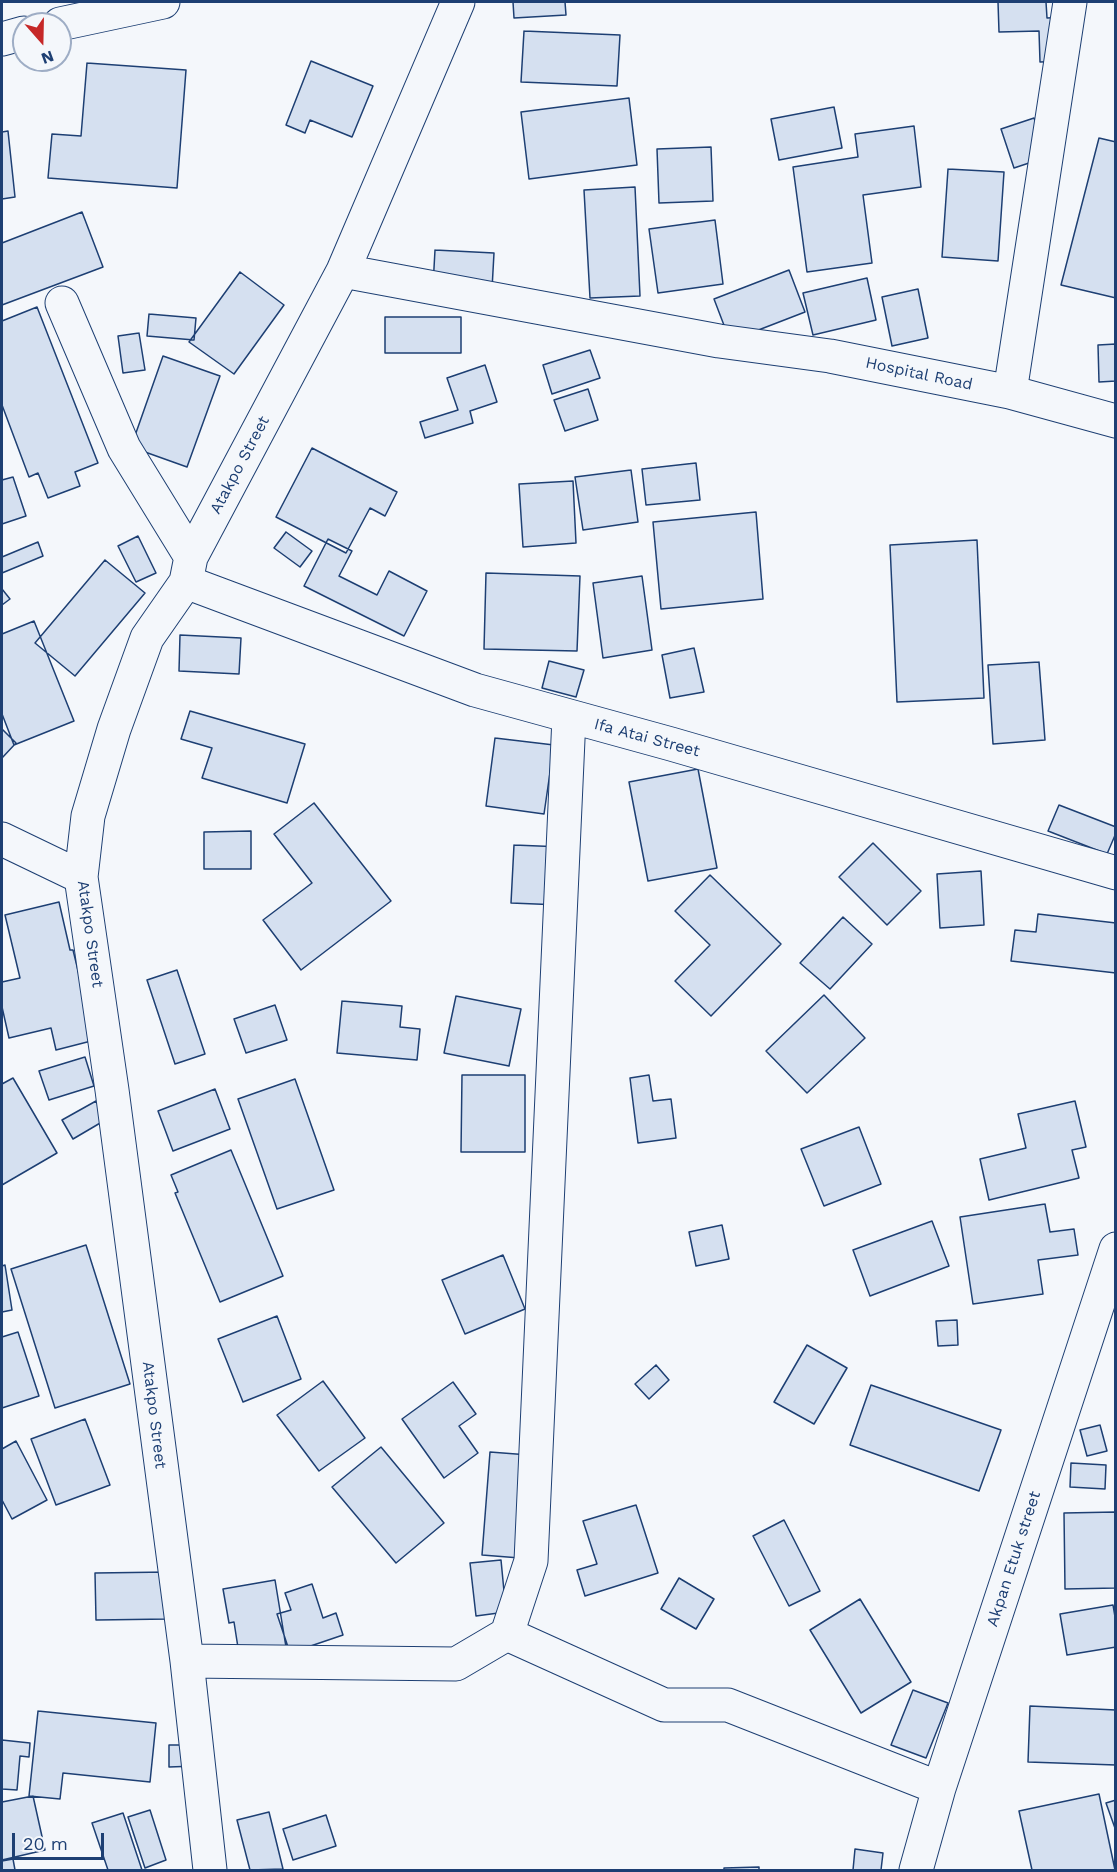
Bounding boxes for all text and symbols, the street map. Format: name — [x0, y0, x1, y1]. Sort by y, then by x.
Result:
north arrow — [12, 12, 72, 72]
text: N — [39, 47, 56, 68]
street label: Hospital Road — [864, 353, 974, 395]
street label: Atakpo Street — [206, 413, 274, 517]
street label: Ifa Atai Street — [592, 715, 702, 761]
street label: Atakpo Street — [73, 879, 107, 989]
street label: Atakpo Street — [138, 1360, 170, 1470]
street label: Akpan Etuk street — [983, 1489, 1045, 1629]
scale bar — [15, 1821, 106, 1859]
text: 20 m — [23, 1833, 68, 1854]

